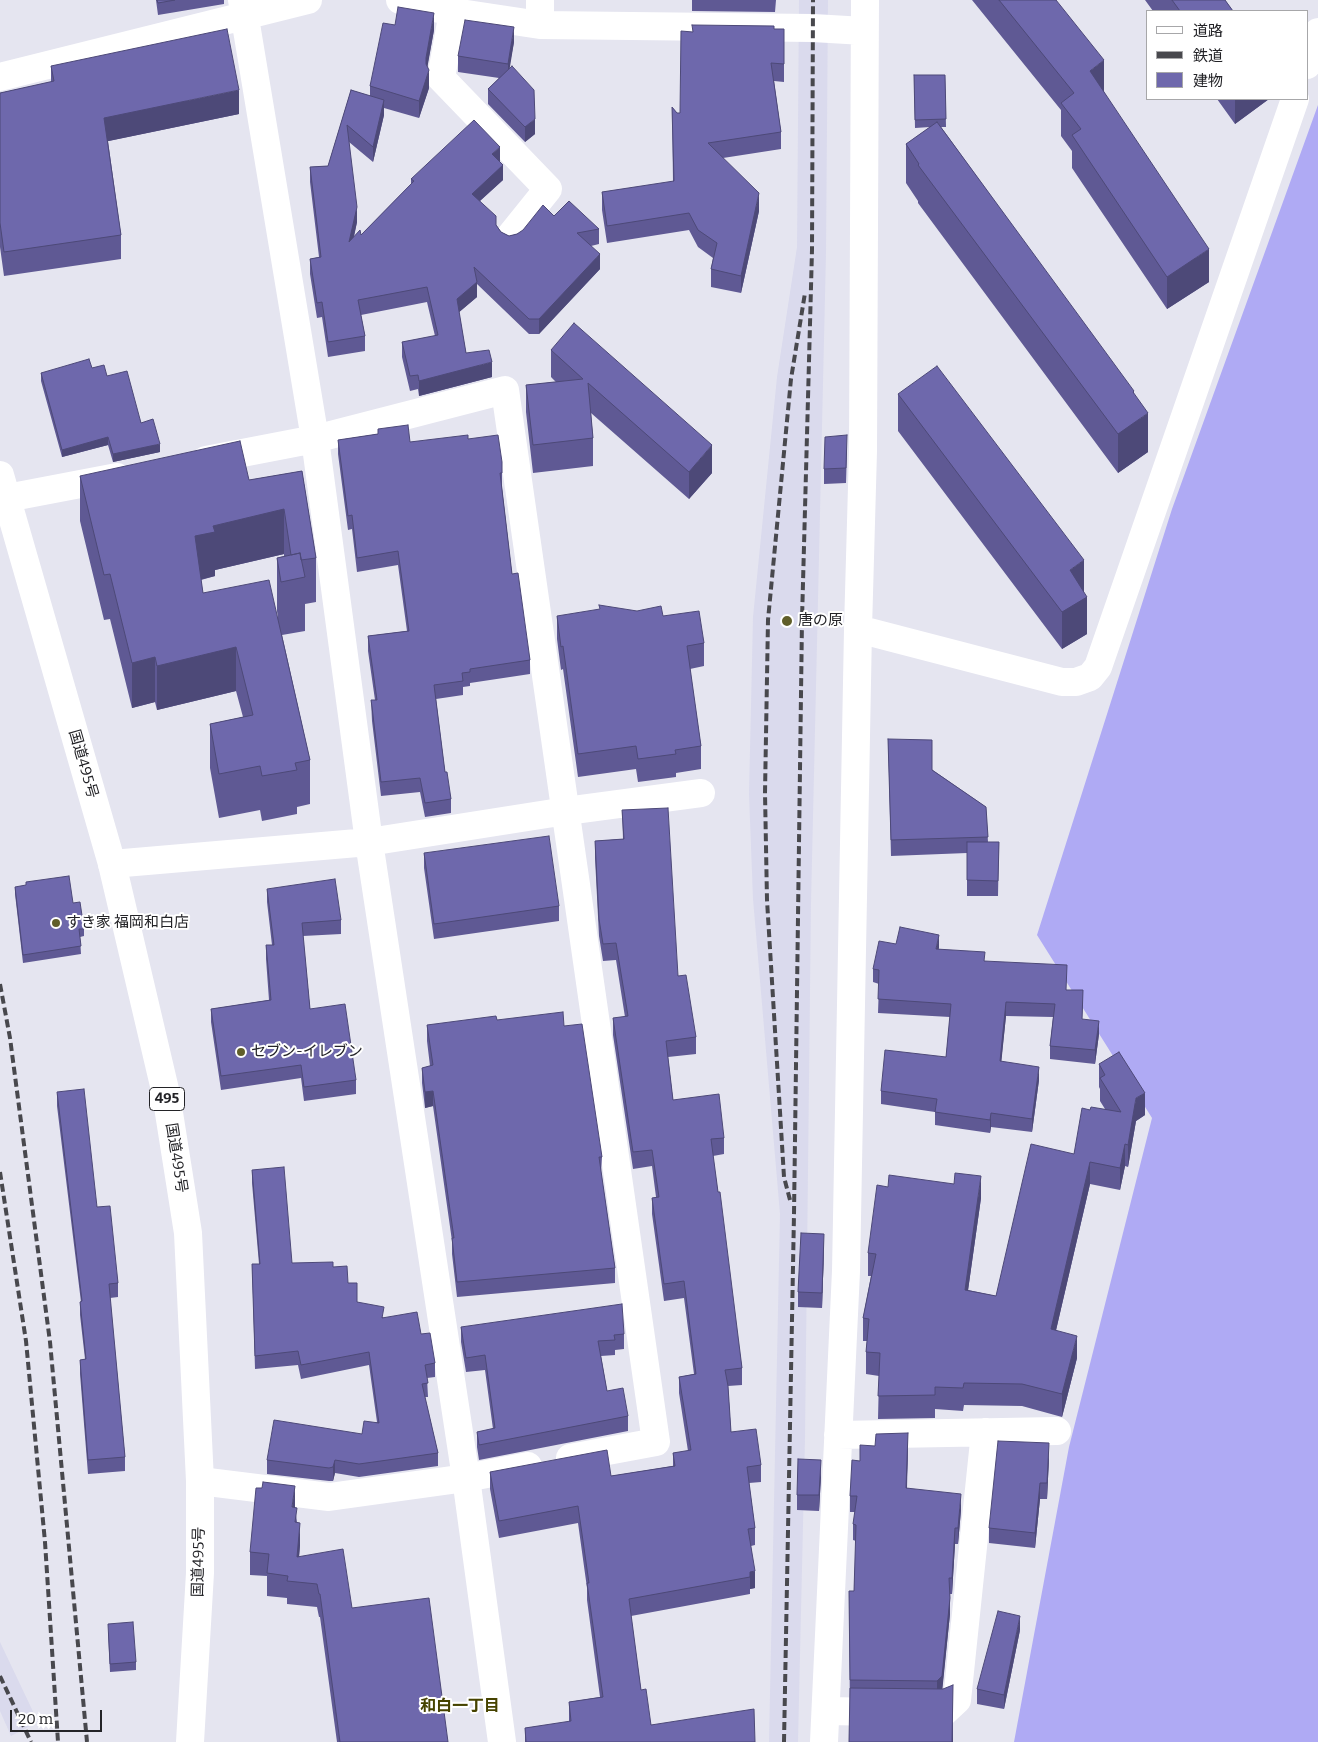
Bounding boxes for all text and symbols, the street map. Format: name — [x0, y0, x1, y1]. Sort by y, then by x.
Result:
legend — [1146, 10, 1308, 100]
text: 道路 — [1193, 22, 1223, 40]
text: 鉄道 — [1193, 47, 1223, 65]
text: 建物 — [1193, 72, 1223, 90]
place label: 唐の原 — [798, 612, 843, 630]
marker: 唐の原 — [780, 614, 794, 628]
street label: 国道495号 — [65, 728, 101, 800]
place label: すき家 福岡和白店 — [66, 914, 189, 932]
marker: すき家 福岡和白店 — [50, 917, 62, 929]
place label: セブン-イレブン — [251, 1043, 363, 1061]
marker: セブン-イレブン — [235, 1046, 247, 1058]
road number: 495 — [150, 1088, 184, 1110]
street label: 国道495号 — [162, 1122, 190, 1194]
street label: 国道495号 — [189, 1527, 209, 1597]
district label: 和白一丁目 — [420, 1697, 500, 1717]
scale bar — [12, 1700, 105, 1732]
text: 20 m — [18, 1710, 53, 1728]

